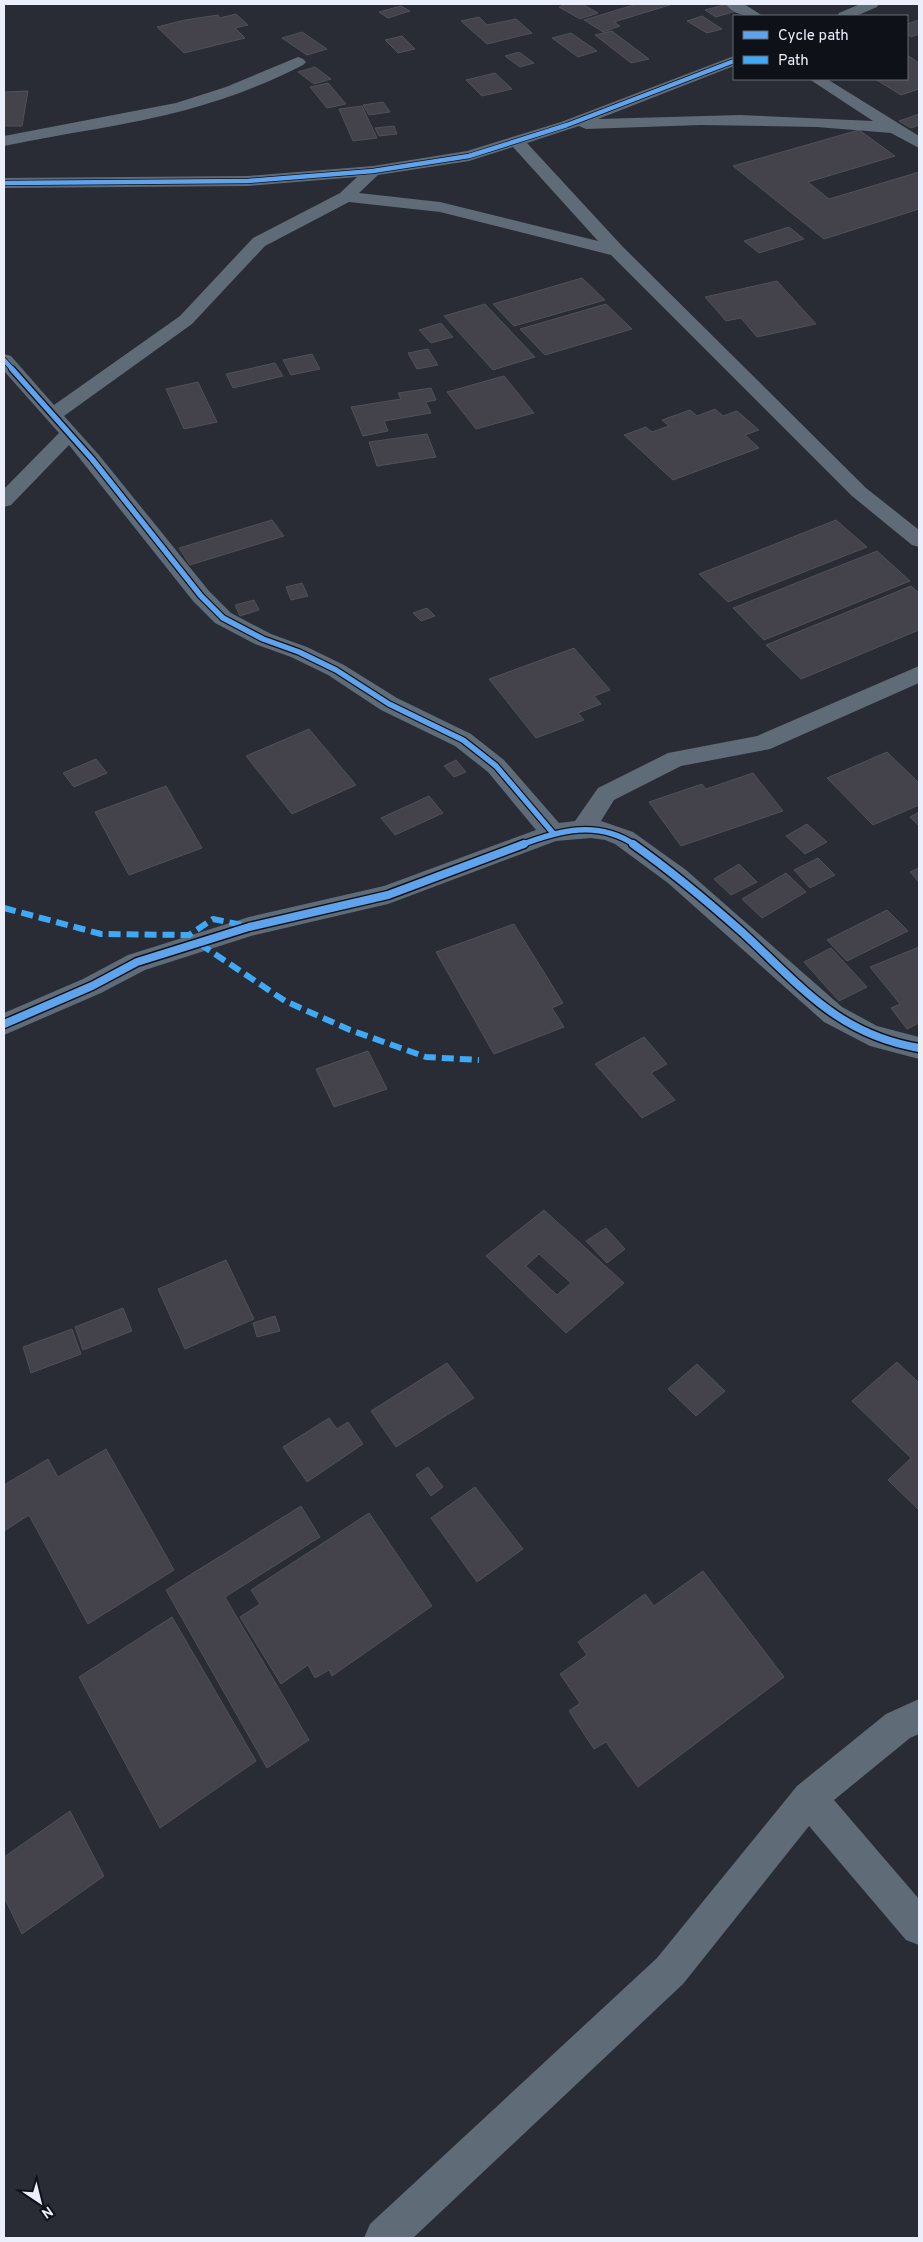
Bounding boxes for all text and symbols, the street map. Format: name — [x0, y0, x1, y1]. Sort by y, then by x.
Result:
legend — [733, 15, 908, 80]
text: Cycle path — [778, 27, 849, 46]
text: Path — [778, 52, 809, 71]
north arrow — [15, 2177, 65, 2227]
text: N — [38, 2202, 56, 2221]

